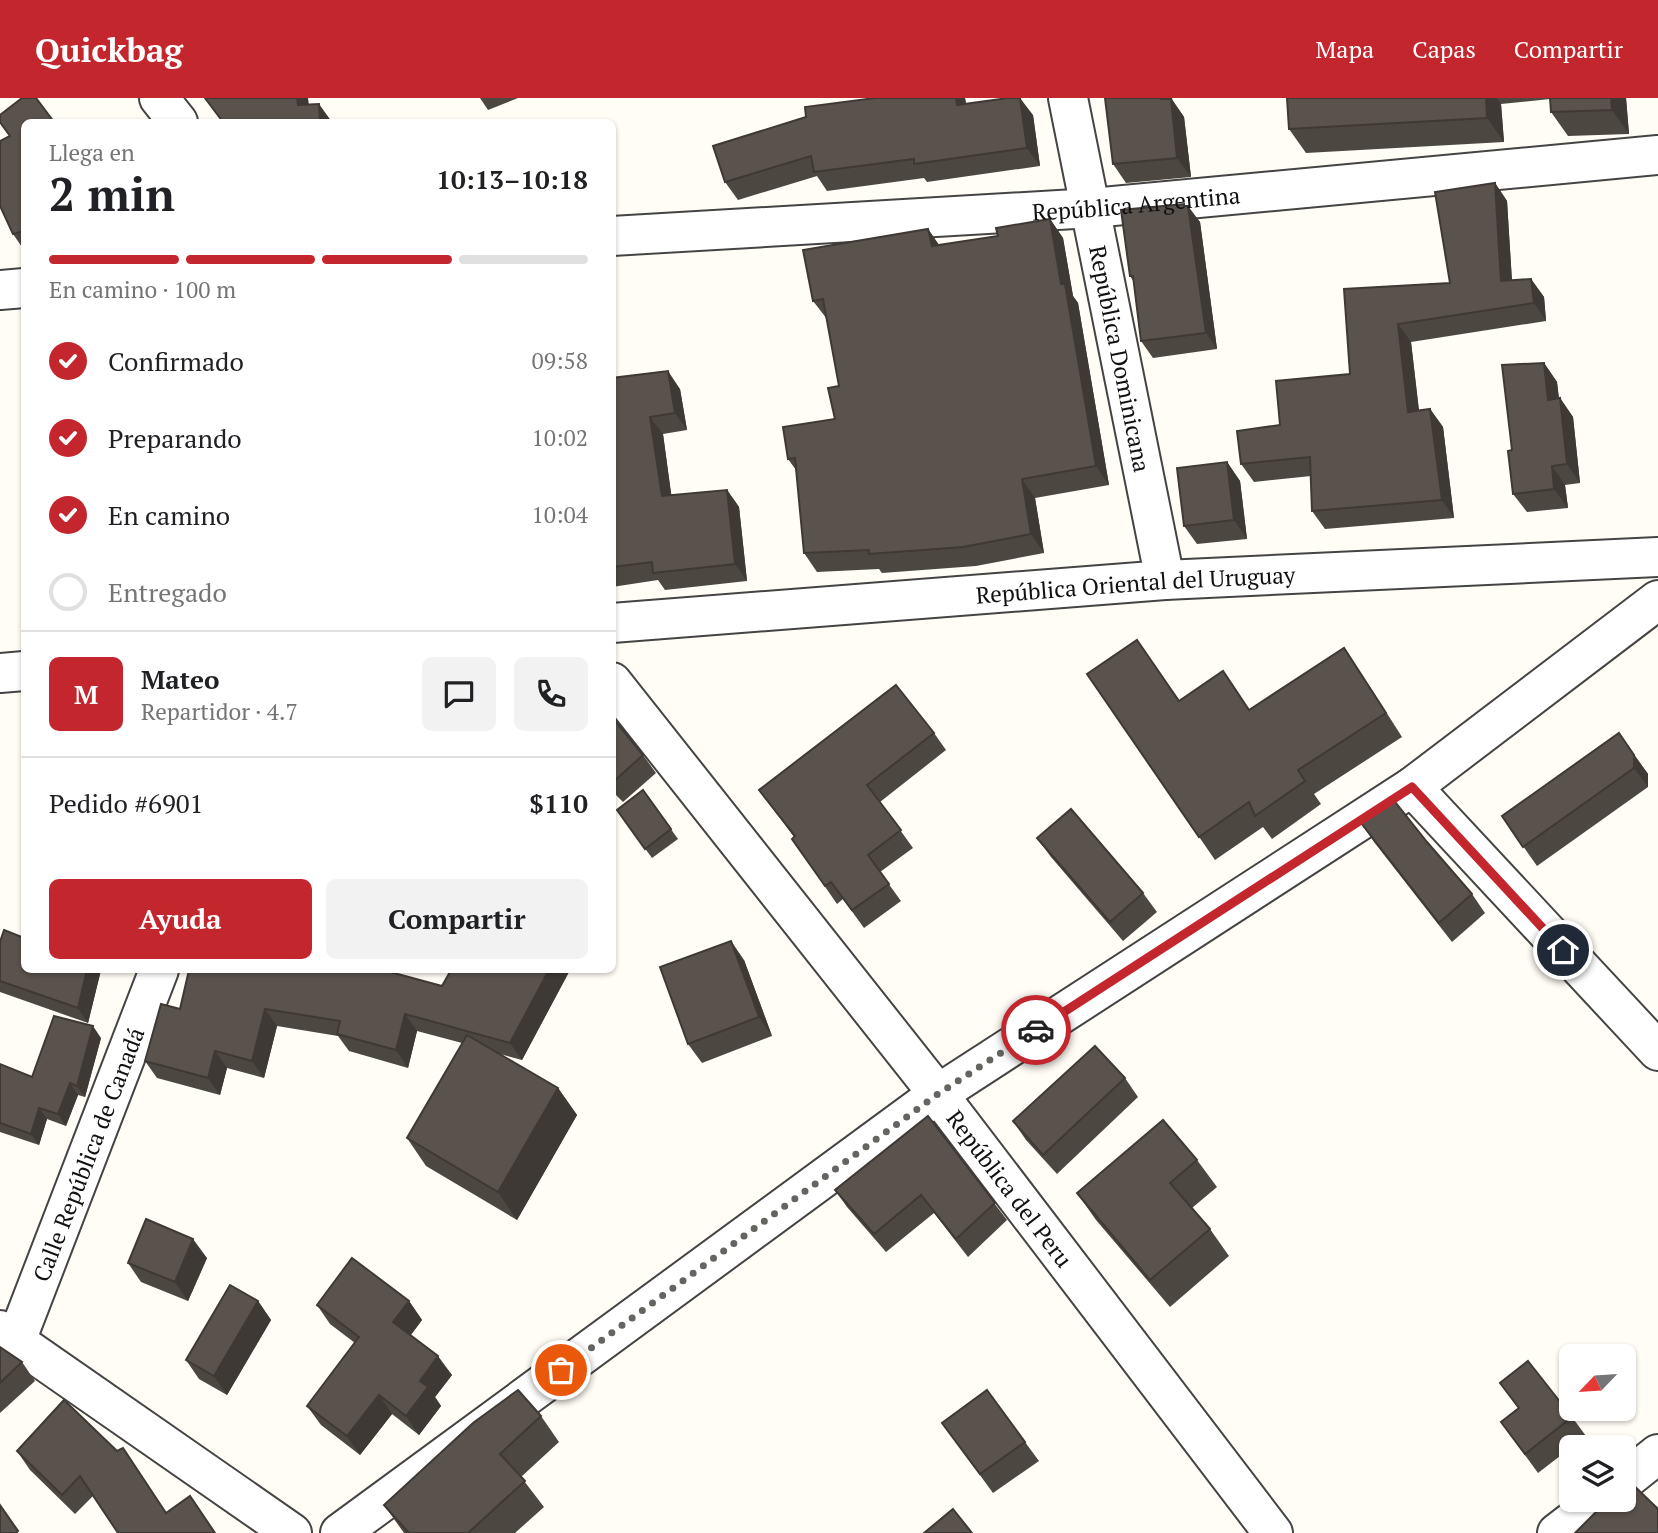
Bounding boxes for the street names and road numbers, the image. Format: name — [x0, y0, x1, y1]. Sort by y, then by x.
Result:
street label: República Argentina — [1031, 179, 1242, 227]
street label: República Dominicana — [1083, 243, 1158, 475]
street label: República Oriental del Uruguay — [975, 558, 1296, 610]
street label: Calle República de Canadá — [25, 1023, 151, 1286]
street label: República del Peru — [940, 1103, 1080, 1273]

